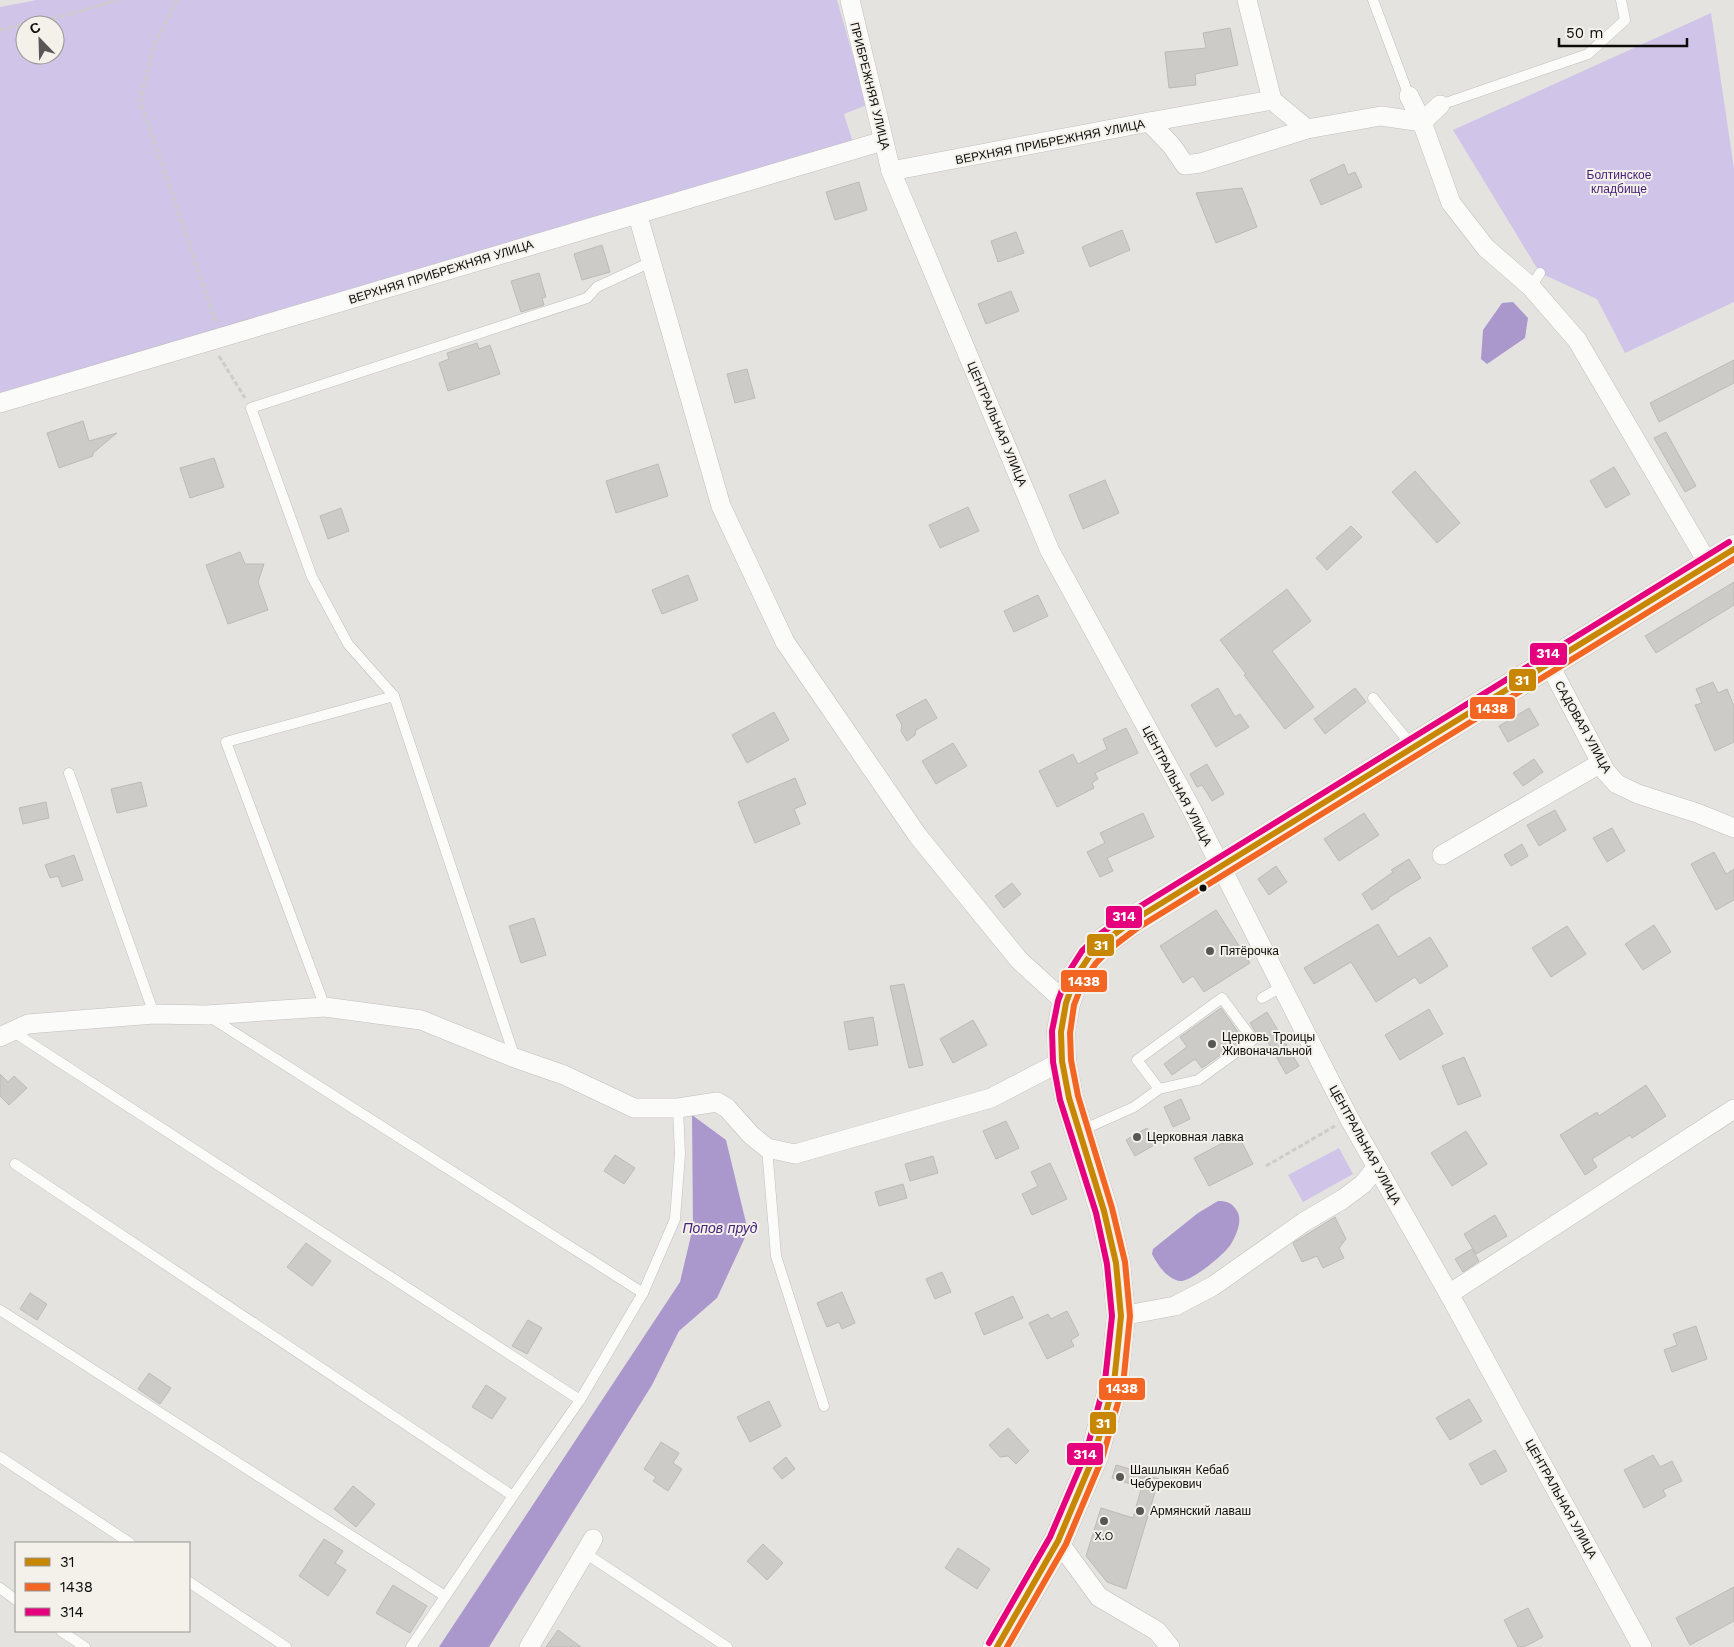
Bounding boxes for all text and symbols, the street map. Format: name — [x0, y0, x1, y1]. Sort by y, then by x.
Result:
north arrow — [15, 15, 65, 65]
scale bar — [1559, 15, 1686, 47]
text: С — [27, 19, 43, 37]
street label: ПРИБРЕЖНЯЯ УЛИЦА — [847, 21, 893, 151]
text: 50 m — [1566, 24, 1603, 42]
street label: ВЕРХНЯЯ ПРИБРЕЖНЯЯ УЛИЦА — [954, 117, 1146, 167]
park label: Болтинское кладбище — [1587, 168, 1652, 196]
street label: ВЕРХНЯЯ ПРИБРЕЖНЯЯ УЛИЦА — [347, 237, 535, 307]
street label: ЦЕНТРАЛЬНАЯ УЛИЦА — [964, 360, 1030, 488]
line badge: 314 — [1529, 642, 1568, 666]
text: 314 — [1536, 645, 1560, 661]
line badge: 31 — [1508, 668, 1537, 692]
text: 31 — [1515, 672, 1529, 688]
street label: САДОВАЯ УЛИЦА — [1552, 678, 1614, 776]
line badge: 1438 — [1469, 696, 1516, 720]
text: 1438 — [1476, 700, 1508, 716]
street label: ЦЕНТРАЛЬНАЯ УЛИЦА — [1139, 723, 1215, 849]
unlabelled marker — [1198, 883, 1208, 893]
line badge: 314 — [1105, 905, 1143, 929]
text: 314 — [1112, 908, 1136, 924]
line badge: 31 — [1086, 933, 1115, 957]
text: 31 — [1094, 937, 1108, 953]
place label: Пятёрочка — [1220, 944, 1279, 958]
marker: Пятёрочка — [1204, 945, 1216, 957]
line badge: 1438 — [1060, 969, 1108, 993]
text: 1438 — [1068, 973, 1100, 989]
place label: Церковь Троицы Живоначальной — [1222, 1030, 1315, 1058]
marker: Церковь Троицы Живоначальной — [1206, 1038, 1218, 1050]
street label: ЦЕНТРАЛЬНАЯ УЛИЦА — [1326, 1083, 1404, 1207]
place label: Церковная лавка — [1147, 1130, 1244, 1144]
marker: Церковная лавка — [1131, 1131, 1143, 1143]
water label: Попов пруд — [682, 1220, 758, 1236]
line badge: 1438 — [1098, 1377, 1146, 1401]
text: 1438 — [1106, 1380, 1138, 1396]
line badge: 31 — [1089, 1411, 1117, 1435]
text: 31 — [1096, 1415, 1110, 1431]
street label: ЦЕНТРАЛЬНАЯ УЛИЦА — [1522, 1437, 1600, 1561]
line badge: 314 — [1066, 1442, 1104, 1466]
text: 314 — [1073, 1446, 1097, 1462]
place label: Шашлыкян Кебаб Чебурекович — [1130, 1463, 1229, 1491]
marker: Шашлыкян Кебаб Чебурекович — [1114, 1471, 1126, 1483]
place label: Армянский лаваш — [1150, 1504, 1251, 1518]
marker: Армянский лаваш — [1134, 1505, 1146, 1517]
marker: X.O — [1098, 1515, 1110, 1527]
place label: X.O — [1095, 1529, 1114, 1543]
legend — [15, 1542, 190, 1632]
text: 31 — [60, 1553, 75, 1571]
text: 1438 — [60, 1578, 93, 1596]
text: 314 — [60, 1603, 84, 1621]

